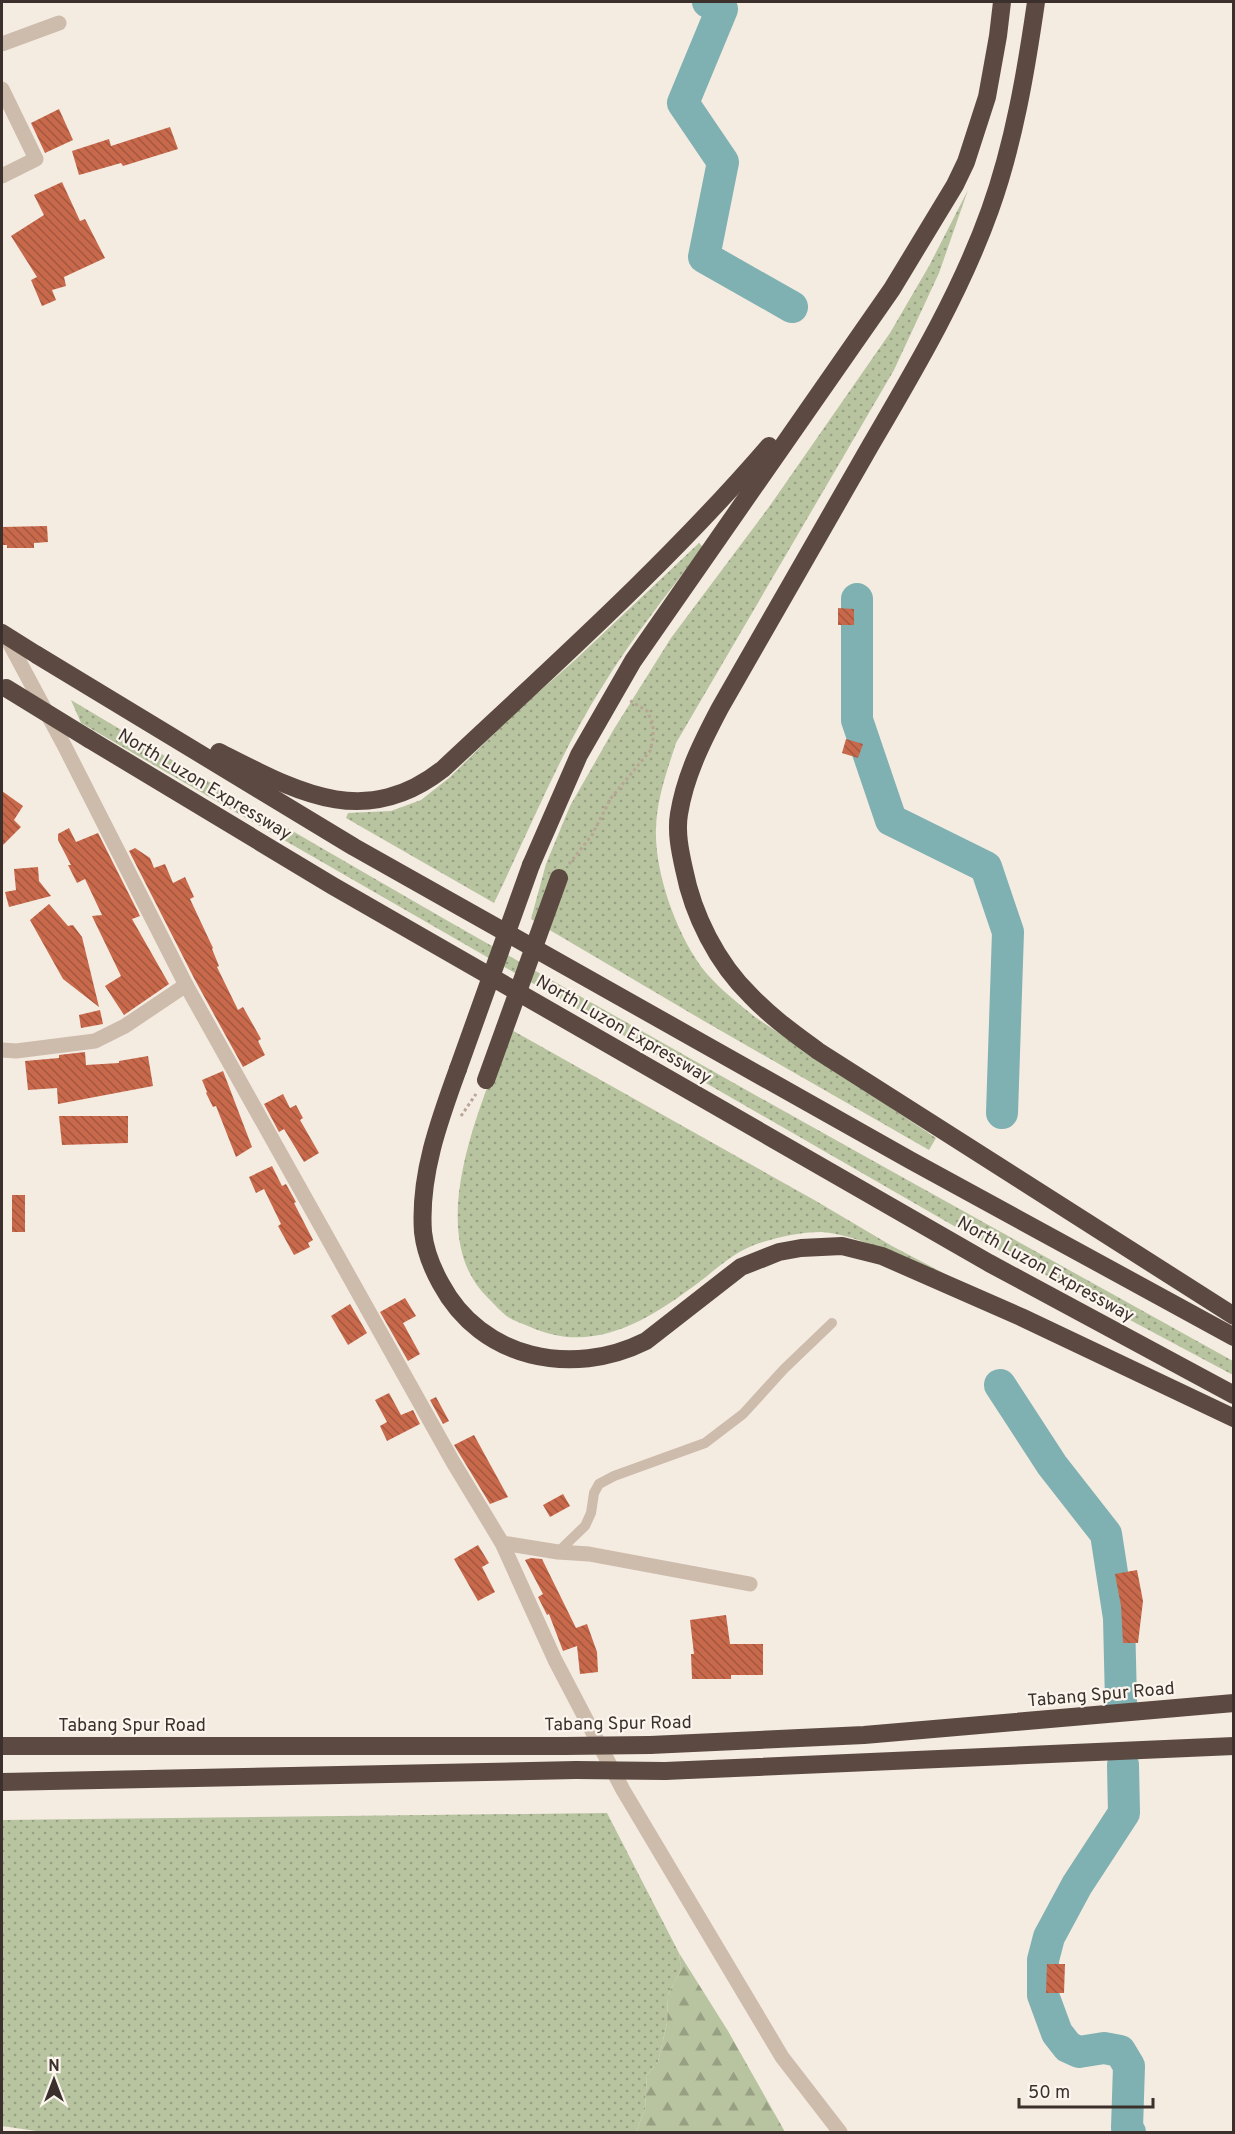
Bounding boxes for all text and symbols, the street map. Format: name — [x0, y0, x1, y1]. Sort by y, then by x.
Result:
street label: North Luzon Expressway — [113, 724, 295, 846]
street label: North Luzon Expressway — [531, 971, 715, 1090]
street label: North Luzon Expressway — [953, 1212, 1138, 1329]
street label: Tabang Spur Road — [1027, 1678, 1176, 1713]
street label: Tabang Spur Road — [544, 1712, 692, 1737]
street label: Tabang Spur Road — [58, 1715, 206, 1738]
north arrow — [24, 2050, 84, 2110]
text: N — [48, 2057, 60, 2077]
scale bar — [1019, 2071, 1152, 2109]
text: 50 m — [1028, 2082, 1070, 2105]

